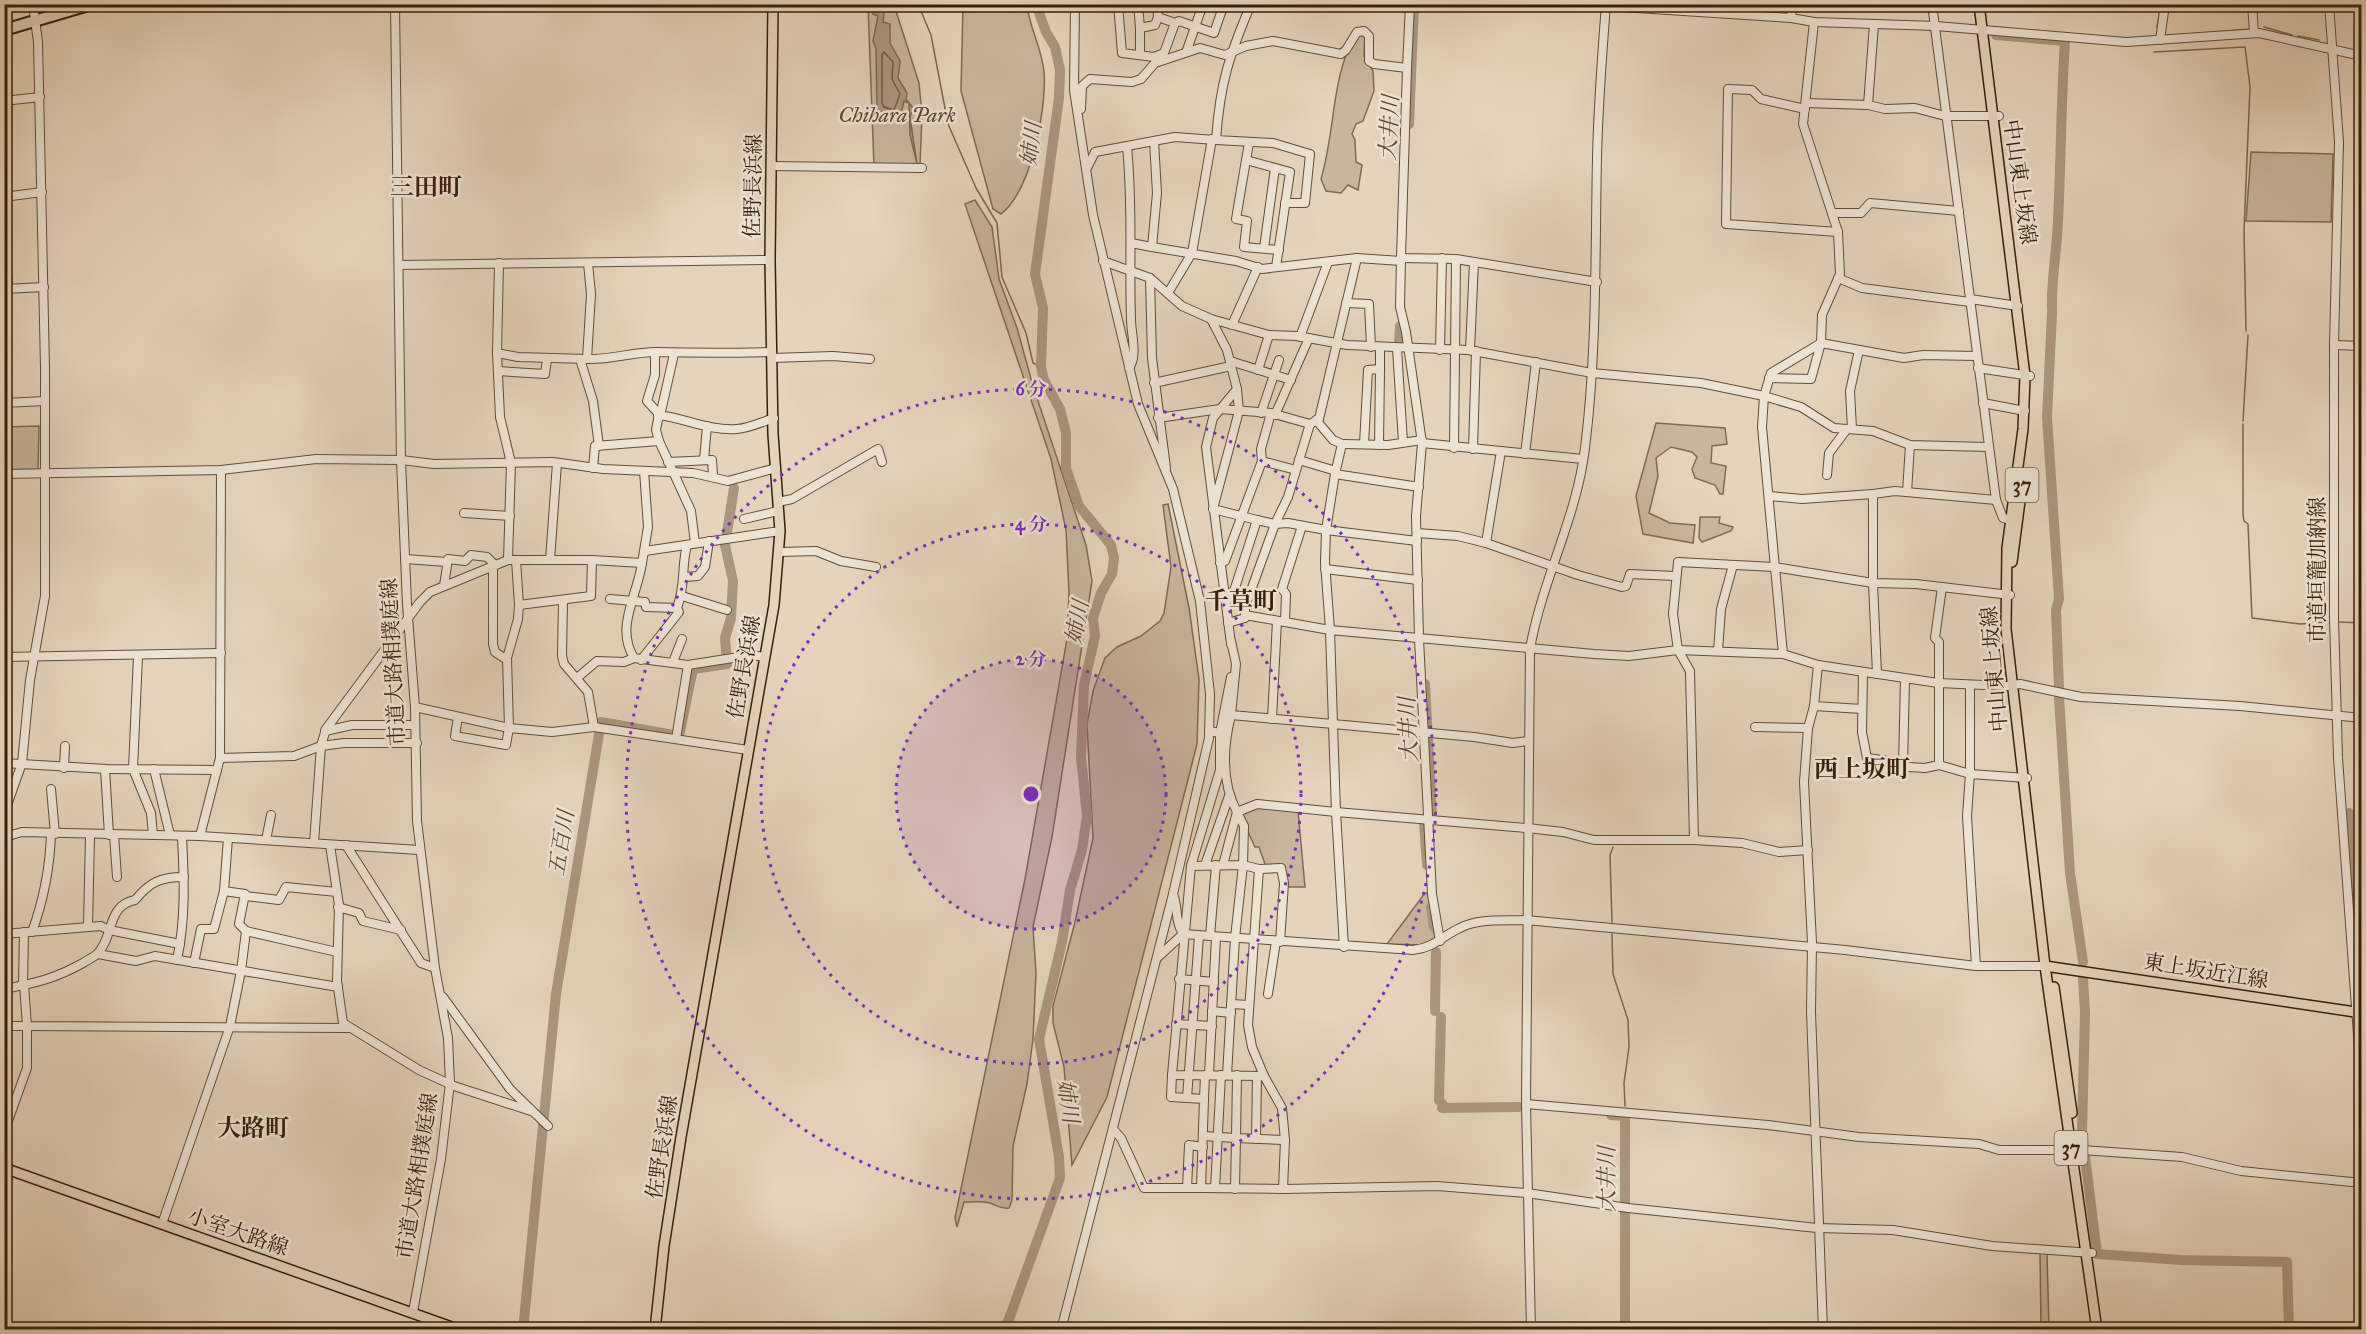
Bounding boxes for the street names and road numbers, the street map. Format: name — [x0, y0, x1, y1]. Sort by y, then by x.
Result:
street label: 中山東上坂線 — [1998, 118, 2042, 246]
street label: 佐野長浜線 — [739, 133, 767, 239]
road number: 37 — [2006, 468, 2038, 502]
street label: 市道垣籠加納線 — [2304, 497, 2330, 644]
street label: 市道大路相撲庭線 — [376, 577, 410, 747]
street label: 中山東上坂線 — [1976, 605, 2012, 733]
street label: 佐野長浜線 — [722, 613, 766, 721]
street label: 東上坂近江線 — [2142, 948, 2270, 994]
street label: 市道大路相撲庭線 — [391, 1091, 443, 1261]
street label: 佐野長浜線 — [641, 1093, 683, 1201]
road number: 37 — [2054, 1131, 2088, 1165]
street label: 小室大路線 — [184, 1203, 292, 1261]

